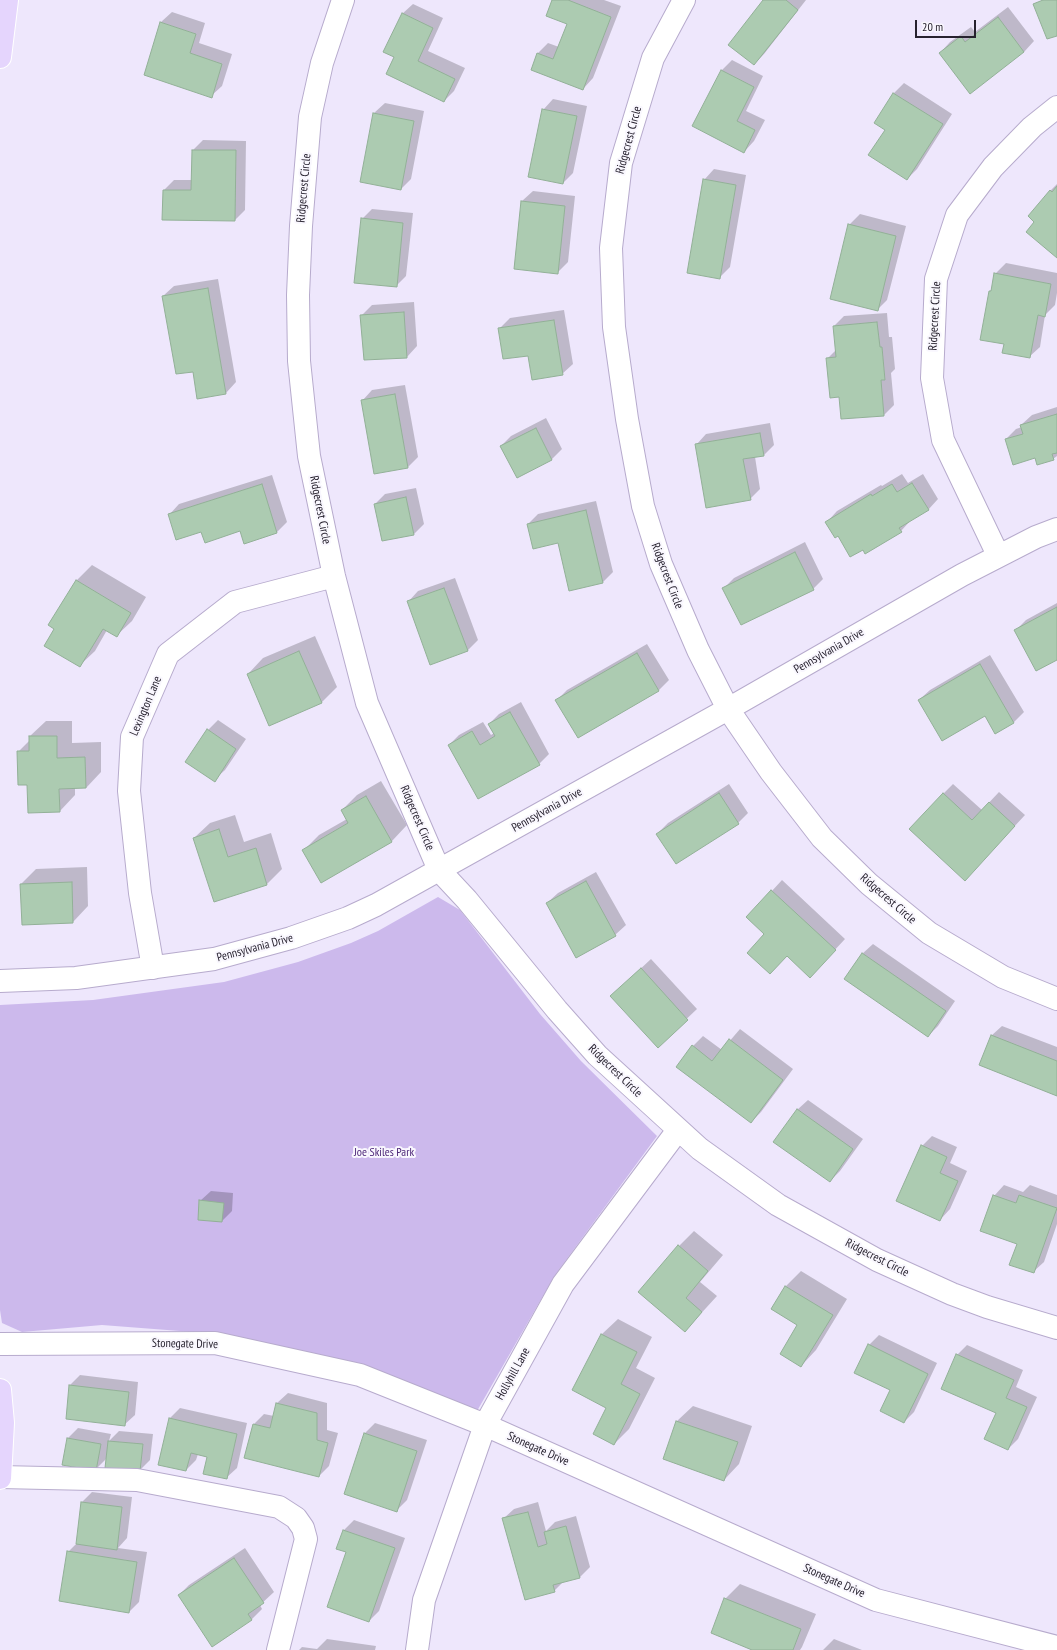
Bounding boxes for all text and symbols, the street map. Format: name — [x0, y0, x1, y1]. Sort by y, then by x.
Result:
scale bar — [917, 12, 978, 38]
text: 20 m — [922, 19, 943, 34]
street label: Ridgecrest Circle — [613, 105, 645, 175]
street label: Ridgecrest Circle — [294, 153, 314, 223]
street label: Ridgecrest Circle — [926, 281, 944, 351]
street label: Ridgecrest Circle — [306, 475, 334, 545]
street label: Ridgecrest Circle — [648, 541, 686, 611]
street label: Pennsylvania Drive — [791, 625, 867, 677]
street label: Lexington Lane — [127, 674, 165, 738]
street label: Ridgecrest Circle — [397, 783, 437, 853]
street label: Pennsylvania Drive — [509, 785, 585, 835]
street label: Ridgecrest Circle — [857, 871, 919, 927]
street label: Pennsylvania Drive — [215, 931, 295, 965]
street label: Ridgecrest Circle — [585, 1042, 645, 1100]
park label: Joe Skiles Park — [354, 1146, 414, 1160]
street label: Ridgecrest Circle — [843, 1236, 911, 1280]
street label: Stonegate Drive — [152, 1336, 218, 1352]
street label: Hollyhill Lane — [493, 1345, 533, 1403]
street label: Stonegate Drive — [505, 1429, 571, 1469]
street label: Stonegate Drive — [801, 1561, 867, 1601]

